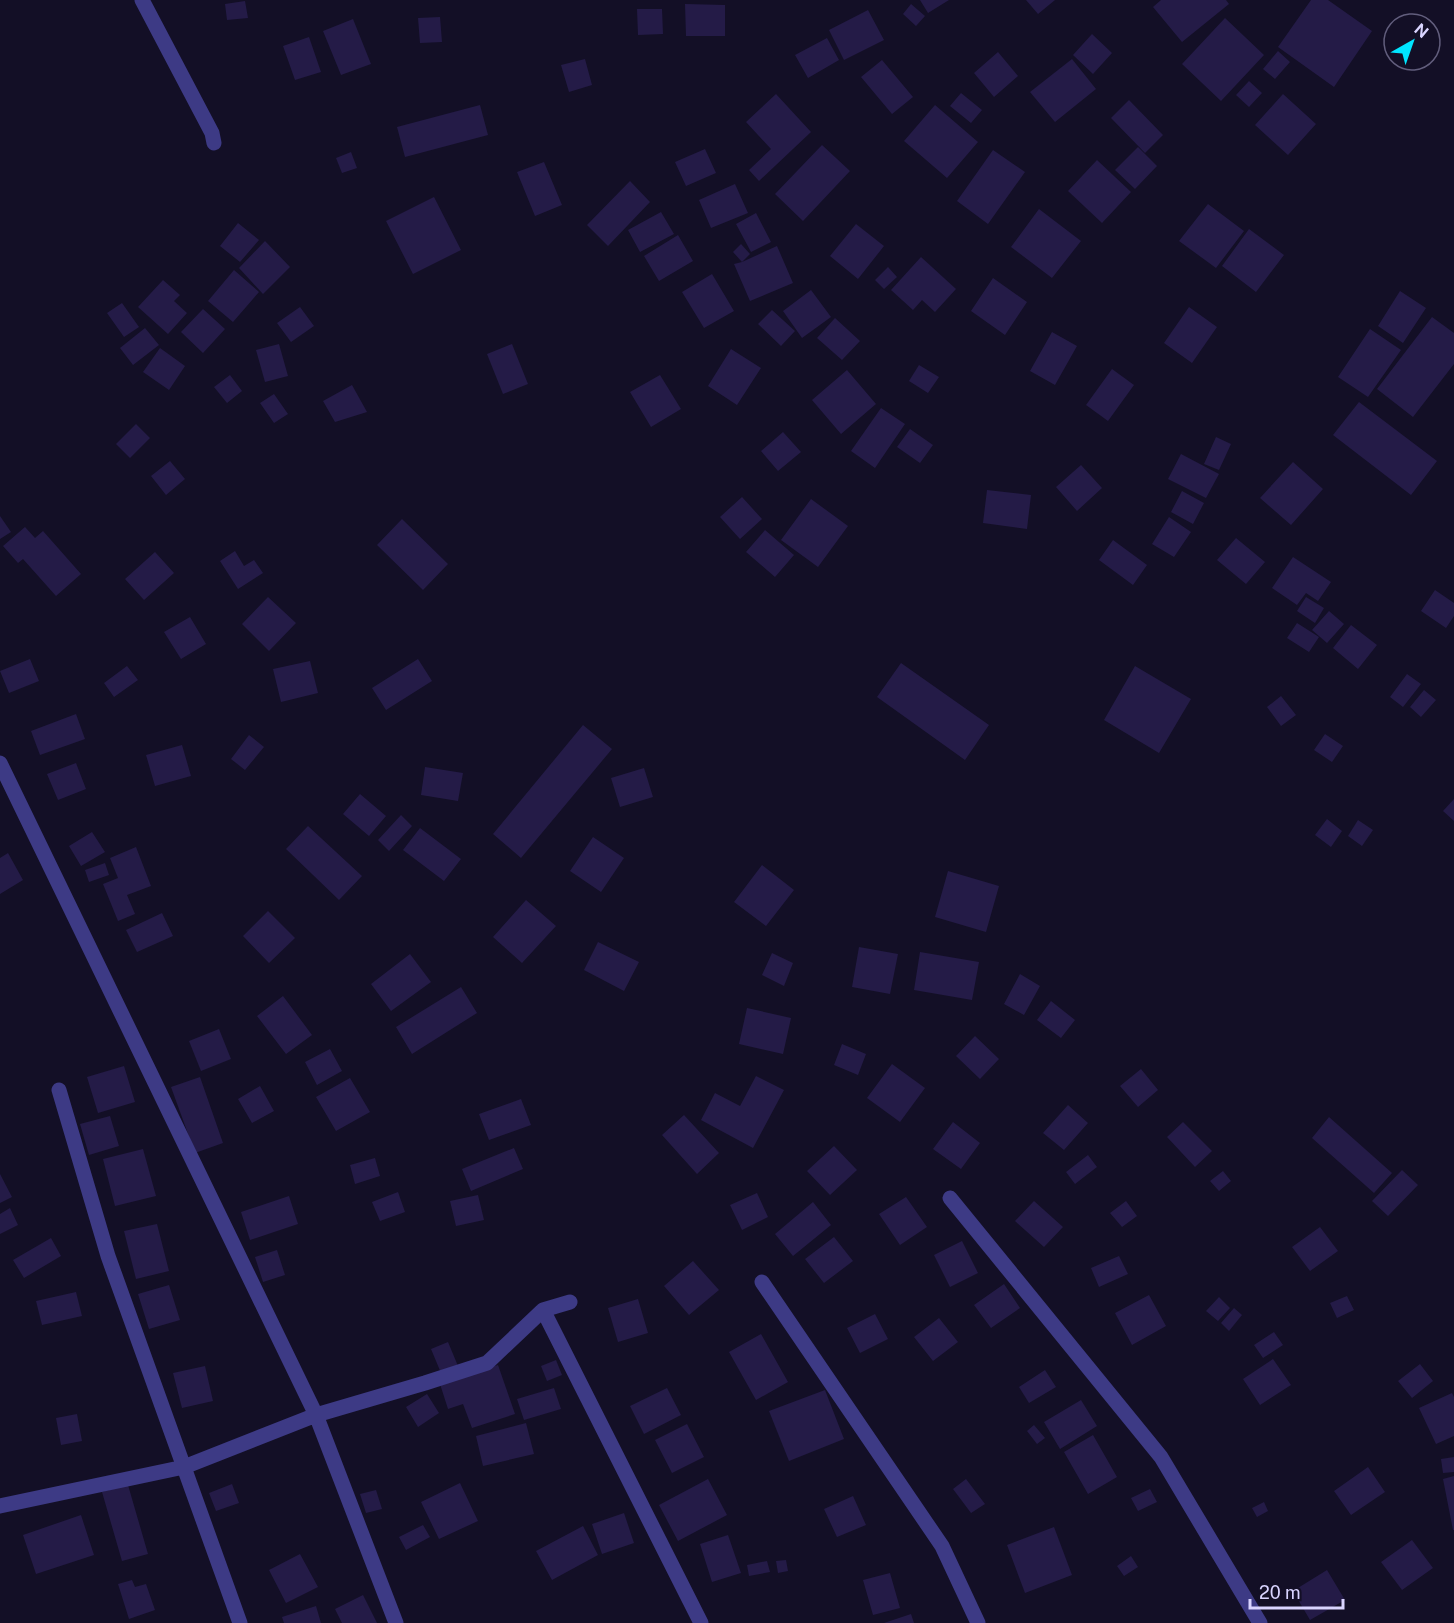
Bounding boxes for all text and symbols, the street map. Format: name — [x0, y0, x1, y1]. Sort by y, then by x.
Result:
north arrow — [1382, 12, 1442, 72]
text: N — [1410, 20, 1432, 42]
scale bar — [1250, 1572, 1343, 1610]
text: 20 m — [1259, 1582, 1301, 1603]

